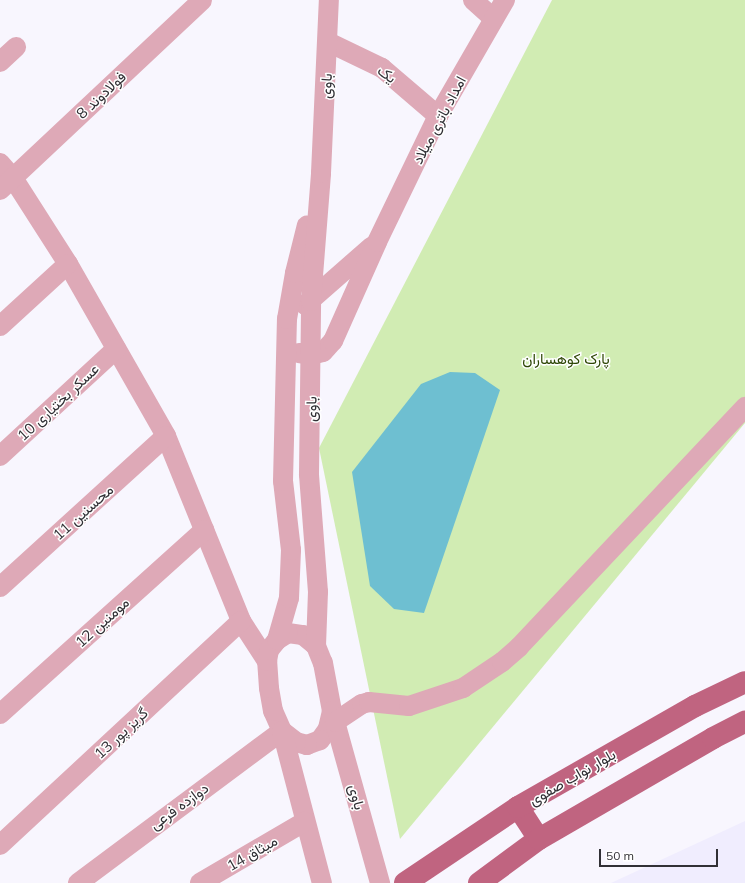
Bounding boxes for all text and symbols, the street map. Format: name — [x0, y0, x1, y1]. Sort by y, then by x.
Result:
street label: یک — [374, 61, 400, 87]
street label: فولادوند 8 — [73, 68, 129, 122]
street label: باوی — [316, 73, 336, 99]
street label: امداد باتری میلاد — [408, 73, 470, 167]
park label: پارک کوهساران — [522, 350, 610, 368]
street label: عسکر بختیاری 10 — [14, 360, 102, 444]
street label: باوی — [302, 396, 320, 422]
street label: محسنین 11 — [49, 480, 117, 544]
street label: مومنین 12 — [71, 593, 133, 651]
street label: گریز پور 13 — [91, 704, 151, 762]
street label: بلوار نواب صفوی — [525, 745, 619, 809]
street label: دوازده فرعی — [146, 779, 212, 833]
street label: باوی — [345, 782, 369, 812]
street label: میثاق 14 — [224, 831, 280, 875]
scale bar — [601, 841, 720, 867]
text: 50 m — [606, 848, 634, 863]

